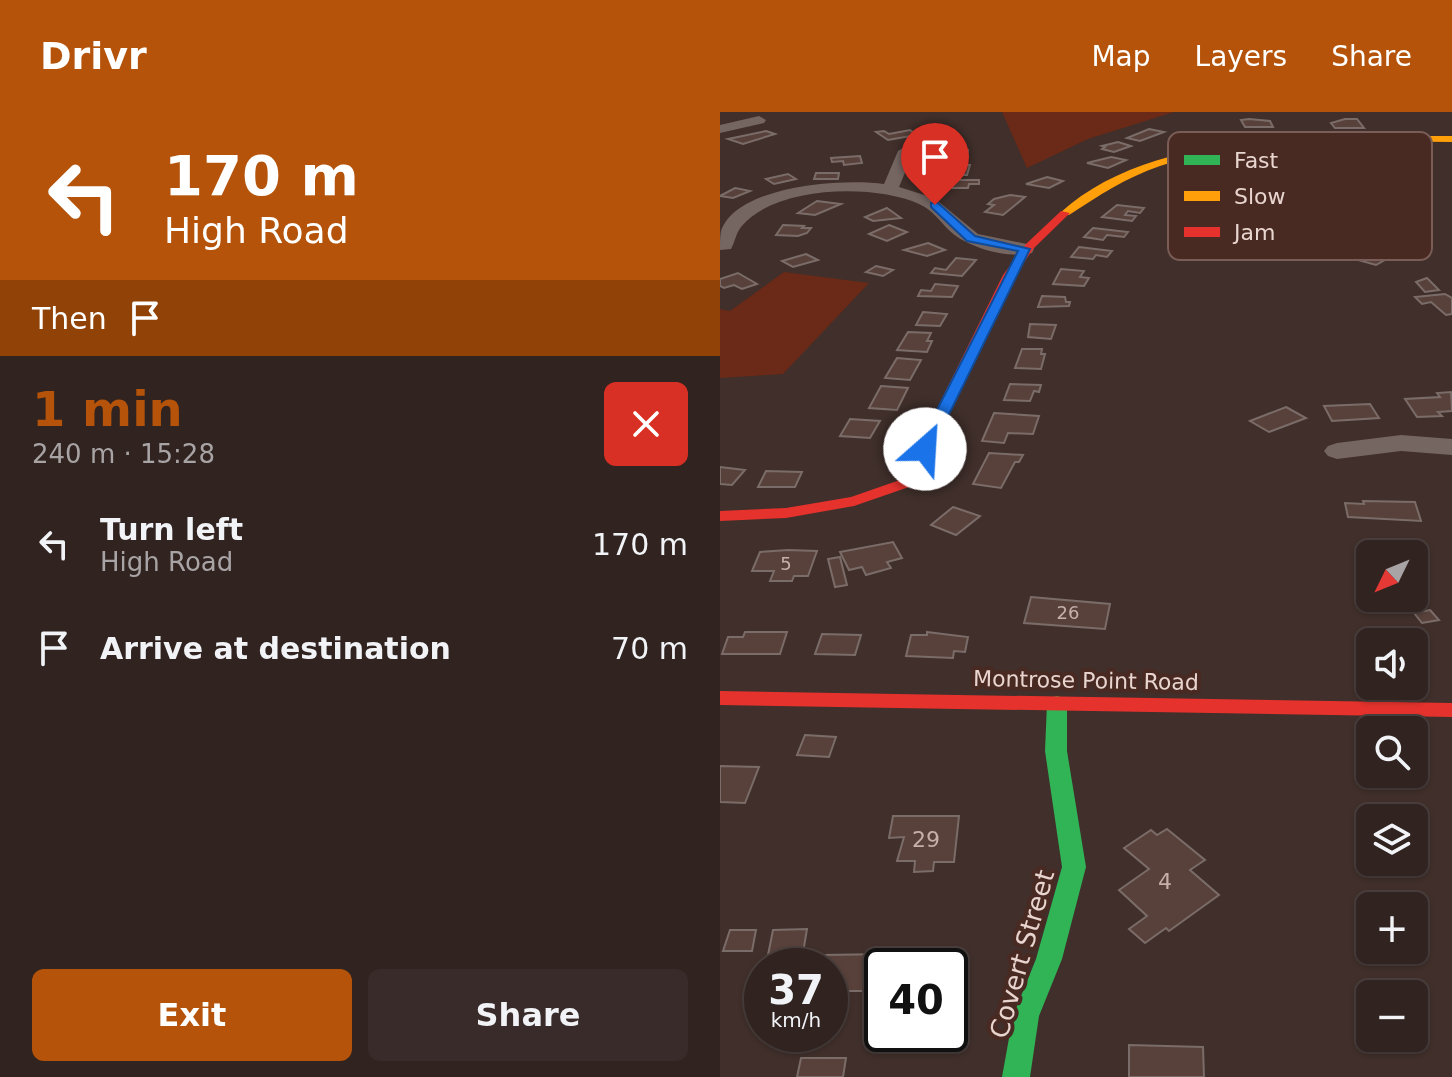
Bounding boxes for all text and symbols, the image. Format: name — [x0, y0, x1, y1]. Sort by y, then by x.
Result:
text: Drivr — [40, 34, 147, 78]
text: Map — [1091, 40, 1151, 73]
text: Layers — [1195, 40, 1287, 73]
text: Share — [1331, 40, 1412, 73]
pin — [901, 123, 969, 205]
legend — [1168, 132, 1432, 260]
icon: arrive — [913, 135, 957, 179]
text: 170 m — [164, 143, 359, 208]
icon: left — [32, 144, 136, 248]
text: Fast — [1234, 148, 1279, 173]
text: Slow — [1234, 184, 1286, 209]
text: High Road — [164, 210, 349, 251]
text: Jam — [1232, 220, 1275, 245]
icon: arrive — [123, 296, 167, 340]
text: Then — [32, 301, 107, 336]
text: 1 min — [32, 381, 183, 437]
button: close — [604, 382, 688, 466]
position arrow — [883, 407, 967, 491]
text: 240 m · 15:28 — [32, 439, 215, 469]
text: Turn left — [100, 512, 243, 547]
icon: left — [32, 522, 76, 566]
text: 170 m — [592, 527, 688, 562]
north arrow — [1356, 540, 1428, 612]
map controls — [1356, 540, 1428, 1052]
text: High Road — [100, 547, 233, 577]
house number: 5 — [780, 553, 792, 574]
house number: 26 — [1057, 602, 1079, 623]
icon: arrive — [32, 626, 76, 670]
button: sound — [1356, 628, 1428, 700]
text: Arrive at destination — [100, 631, 451, 666]
text: 70 m — [611, 631, 688, 666]
street label: Montrose Point Road — [973, 666, 1199, 695]
button: search — [1356, 716, 1428, 788]
button: layers — [1356, 804, 1428, 876]
house number: 29 — [912, 827, 940, 852]
street label: Covert Street — [984, 866, 1060, 1042]
house number: 4 — [1158, 869, 1172, 894]
button: + — [1356, 892, 1428, 964]
speed limit sign: 40 — [864, 948, 968, 1052]
text: 37 — [768, 967, 824, 1013]
button: Exit — [32, 969, 352, 1061]
button: Share — [368, 969, 688, 1061]
button: − — [1356, 980, 1428, 1052]
text: km/h — [771, 1008, 821, 1032]

